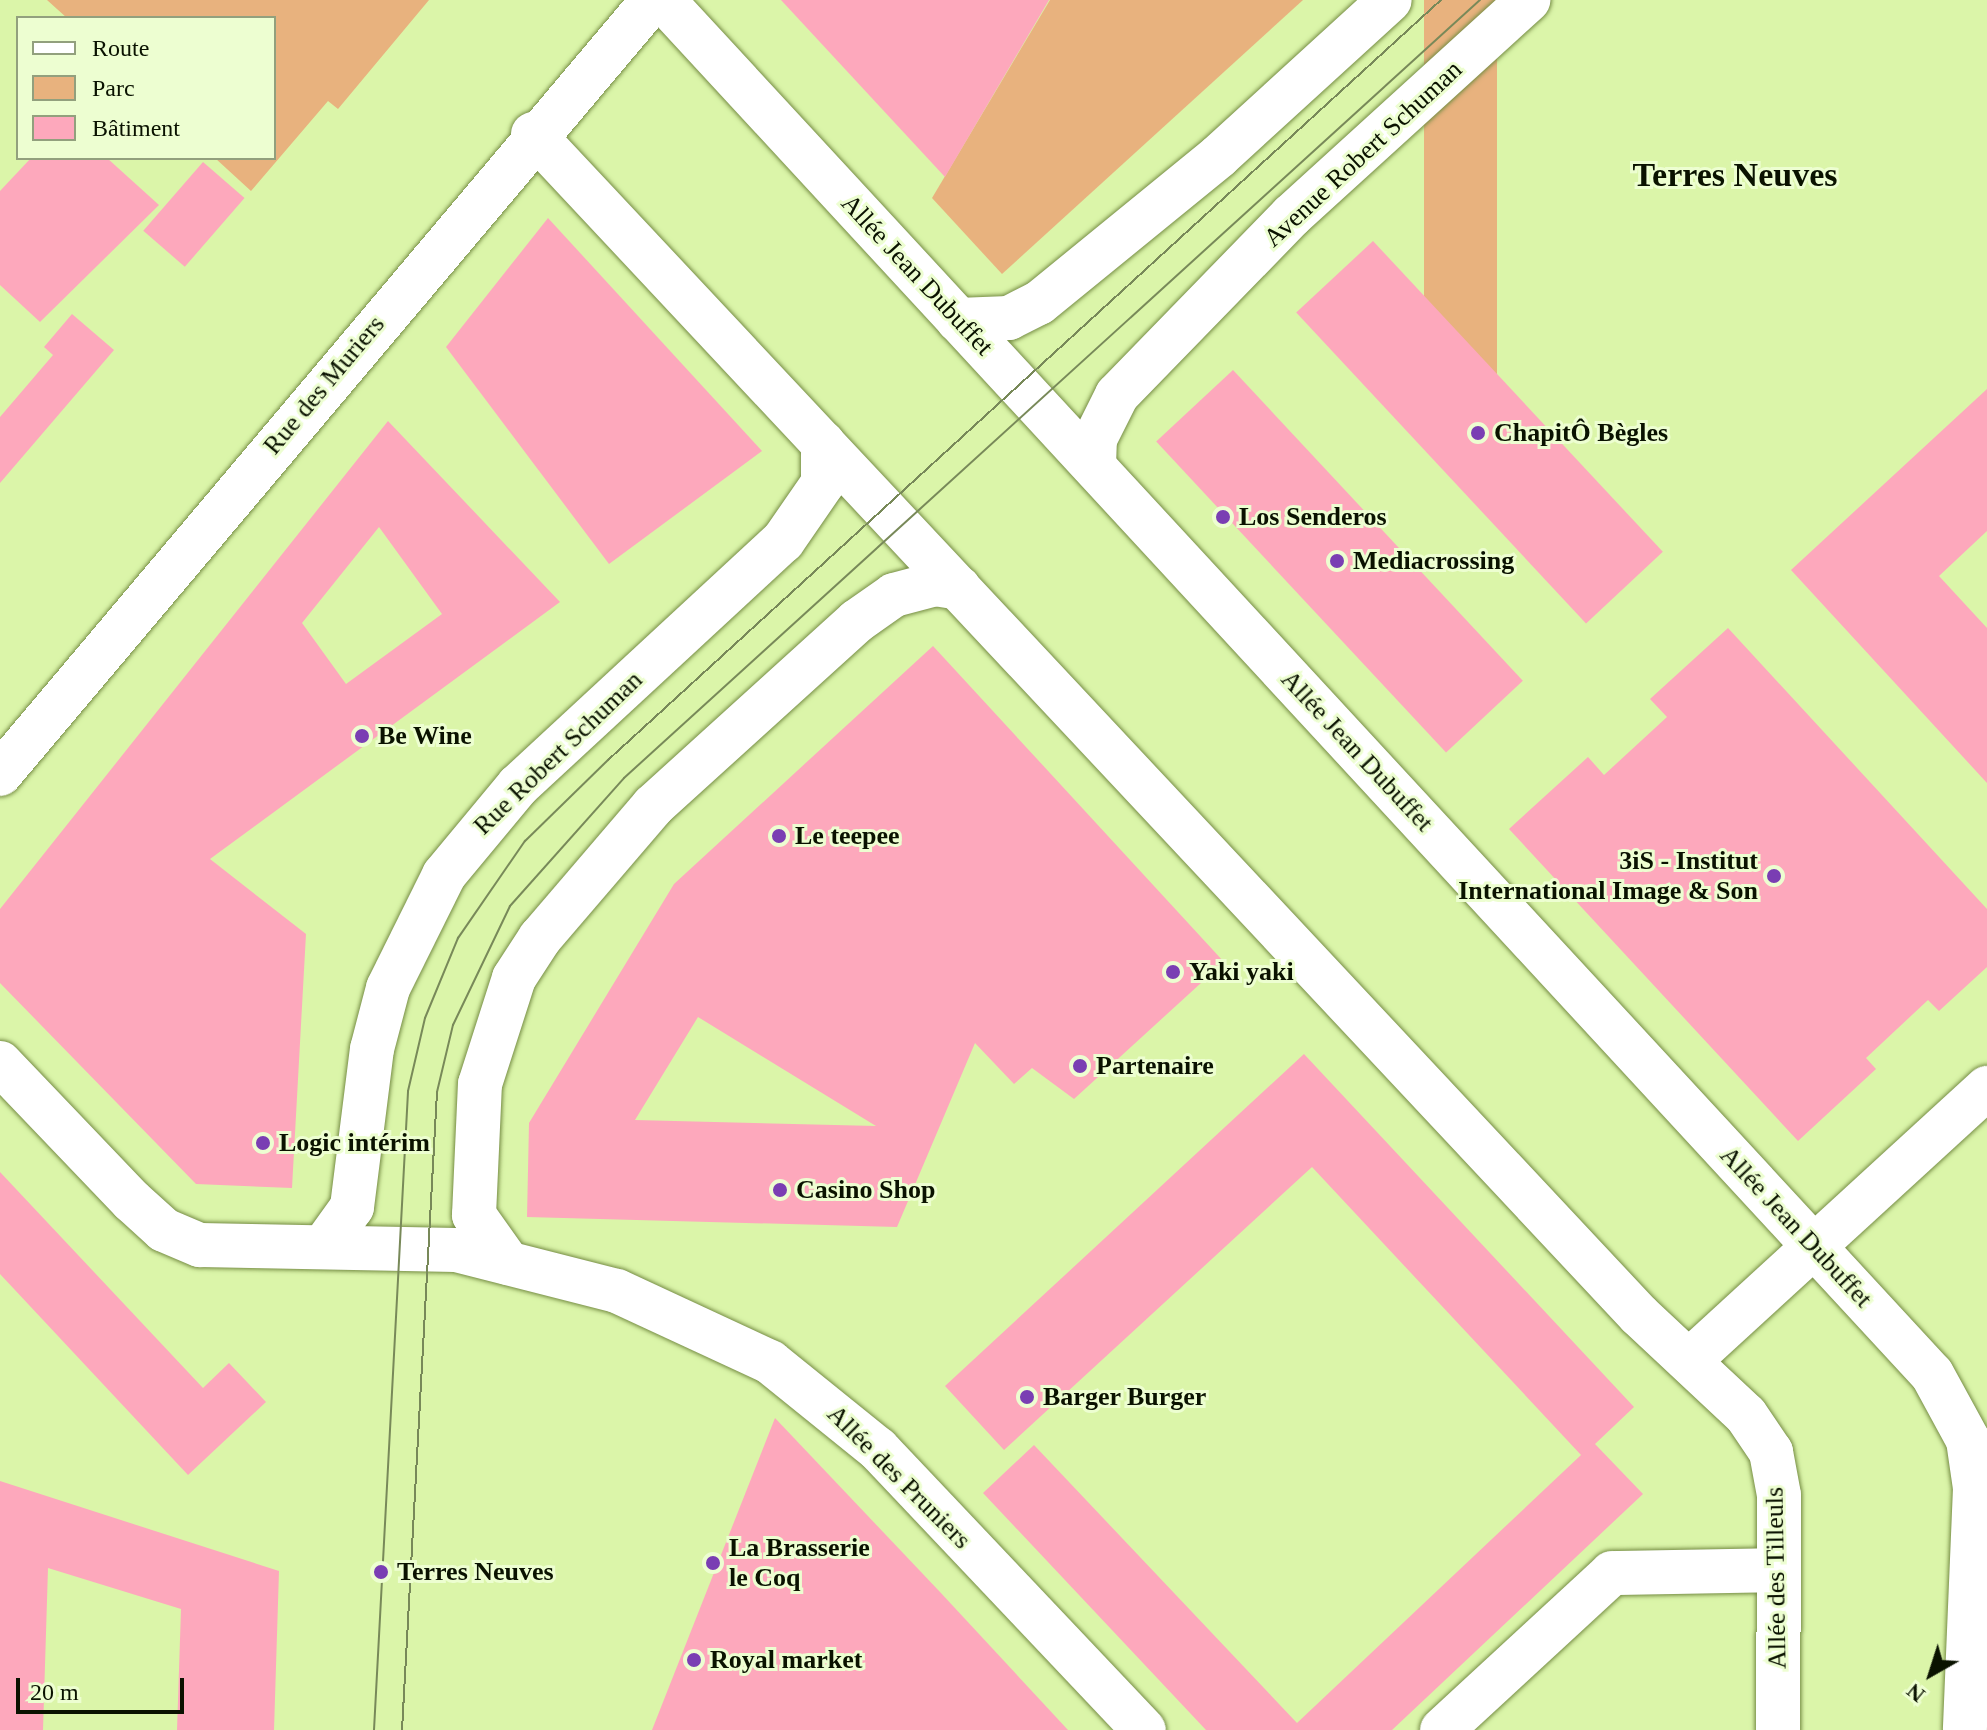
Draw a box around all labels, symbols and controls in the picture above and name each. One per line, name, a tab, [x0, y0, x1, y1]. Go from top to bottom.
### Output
legend	[16, 16, 276, 160]
text: Route	[92, 35, 149, 61]
street label: Avenue Robert Schuman	[1257, 54, 1469, 254]
text: Parc	[92, 75, 135, 101]
text: Bâtiment	[92, 115, 180, 141]
district label: Terres Neuves	[1633, 155, 1837, 195]
street label: Allée Jean Dubuffet	[834, 188, 1000, 362]
street label: Rue des Muriers	[257, 309, 391, 461]
place label: ChapitÔ Bègles	[1494, 417, 1668, 449]
marker: ChapitÔ Bègles	[1469, 424, 1487, 442]
place label: Los Senderos	[1239, 501, 1387, 533]
marker: Los Senderos	[1214, 508, 1232, 526]
place label: Mediacrossing	[1353, 545, 1514, 577]
marker: Mediacrossing	[1328, 552, 1346, 570]
street label: Allée Jean Dubuffet	[1274, 664, 1440, 838]
street label: Rue Robert Schuman	[467, 665, 649, 841]
place label: Be Wine	[378, 720, 472, 752]
marker: Be Wine	[353, 727, 371, 745]
place label: Le teepee	[795, 820, 900, 852]
marker: Le teepee	[770, 827, 788, 845]
place label: 3iS - Institut International Image & Son	[1458, 845, 1758, 906]
marker: 3iS - Institut International Image & Son	[1765, 867, 1783, 885]
place label: Yaki yaki	[1189, 956, 1294, 988]
marker: Yaki yaki	[1164, 963, 1182, 981]
place label: Partenaire	[1096, 1050, 1214, 1082]
marker: Partenaire	[1071, 1057, 1089, 1075]
place label: Logic intérim	[279, 1127, 430, 1159]
marker: Logic intérim	[254, 1134, 272, 1152]
street label: Allée Jean Dubuffet	[1713, 1140, 1879, 1314]
place label: Casino Shop	[796, 1174, 935, 1206]
marker: Casino Shop	[771, 1181, 789, 1199]
place label: Barger Burger	[1043, 1381, 1207, 1413]
marker: Barger Burger	[1018, 1388, 1036, 1406]
street label: Allée des Pruniers	[821, 1399, 977, 1555]
street label: Allée des Tilleuls	[1759, 1487, 1793, 1669]
place label: La Brasserie le Coq	[729, 1532, 870, 1594]
marker: La Brasserie le Coq	[704, 1554, 722, 1572]
place label: Terres Neuves	[397, 1556, 554, 1588]
marker: Terres Neuves	[372, 1563, 390, 1581]
north arrow	[1891, 1634, 1971, 1714]
place label: Royal market	[710, 1644, 862, 1676]
marker: Royal market	[685, 1651, 703, 1669]
scale bar	[20, 1662, 188, 1712]
text: N	[1902, 1678, 1930, 1708]
text: 20 m	[30, 1679, 79, 1705]

